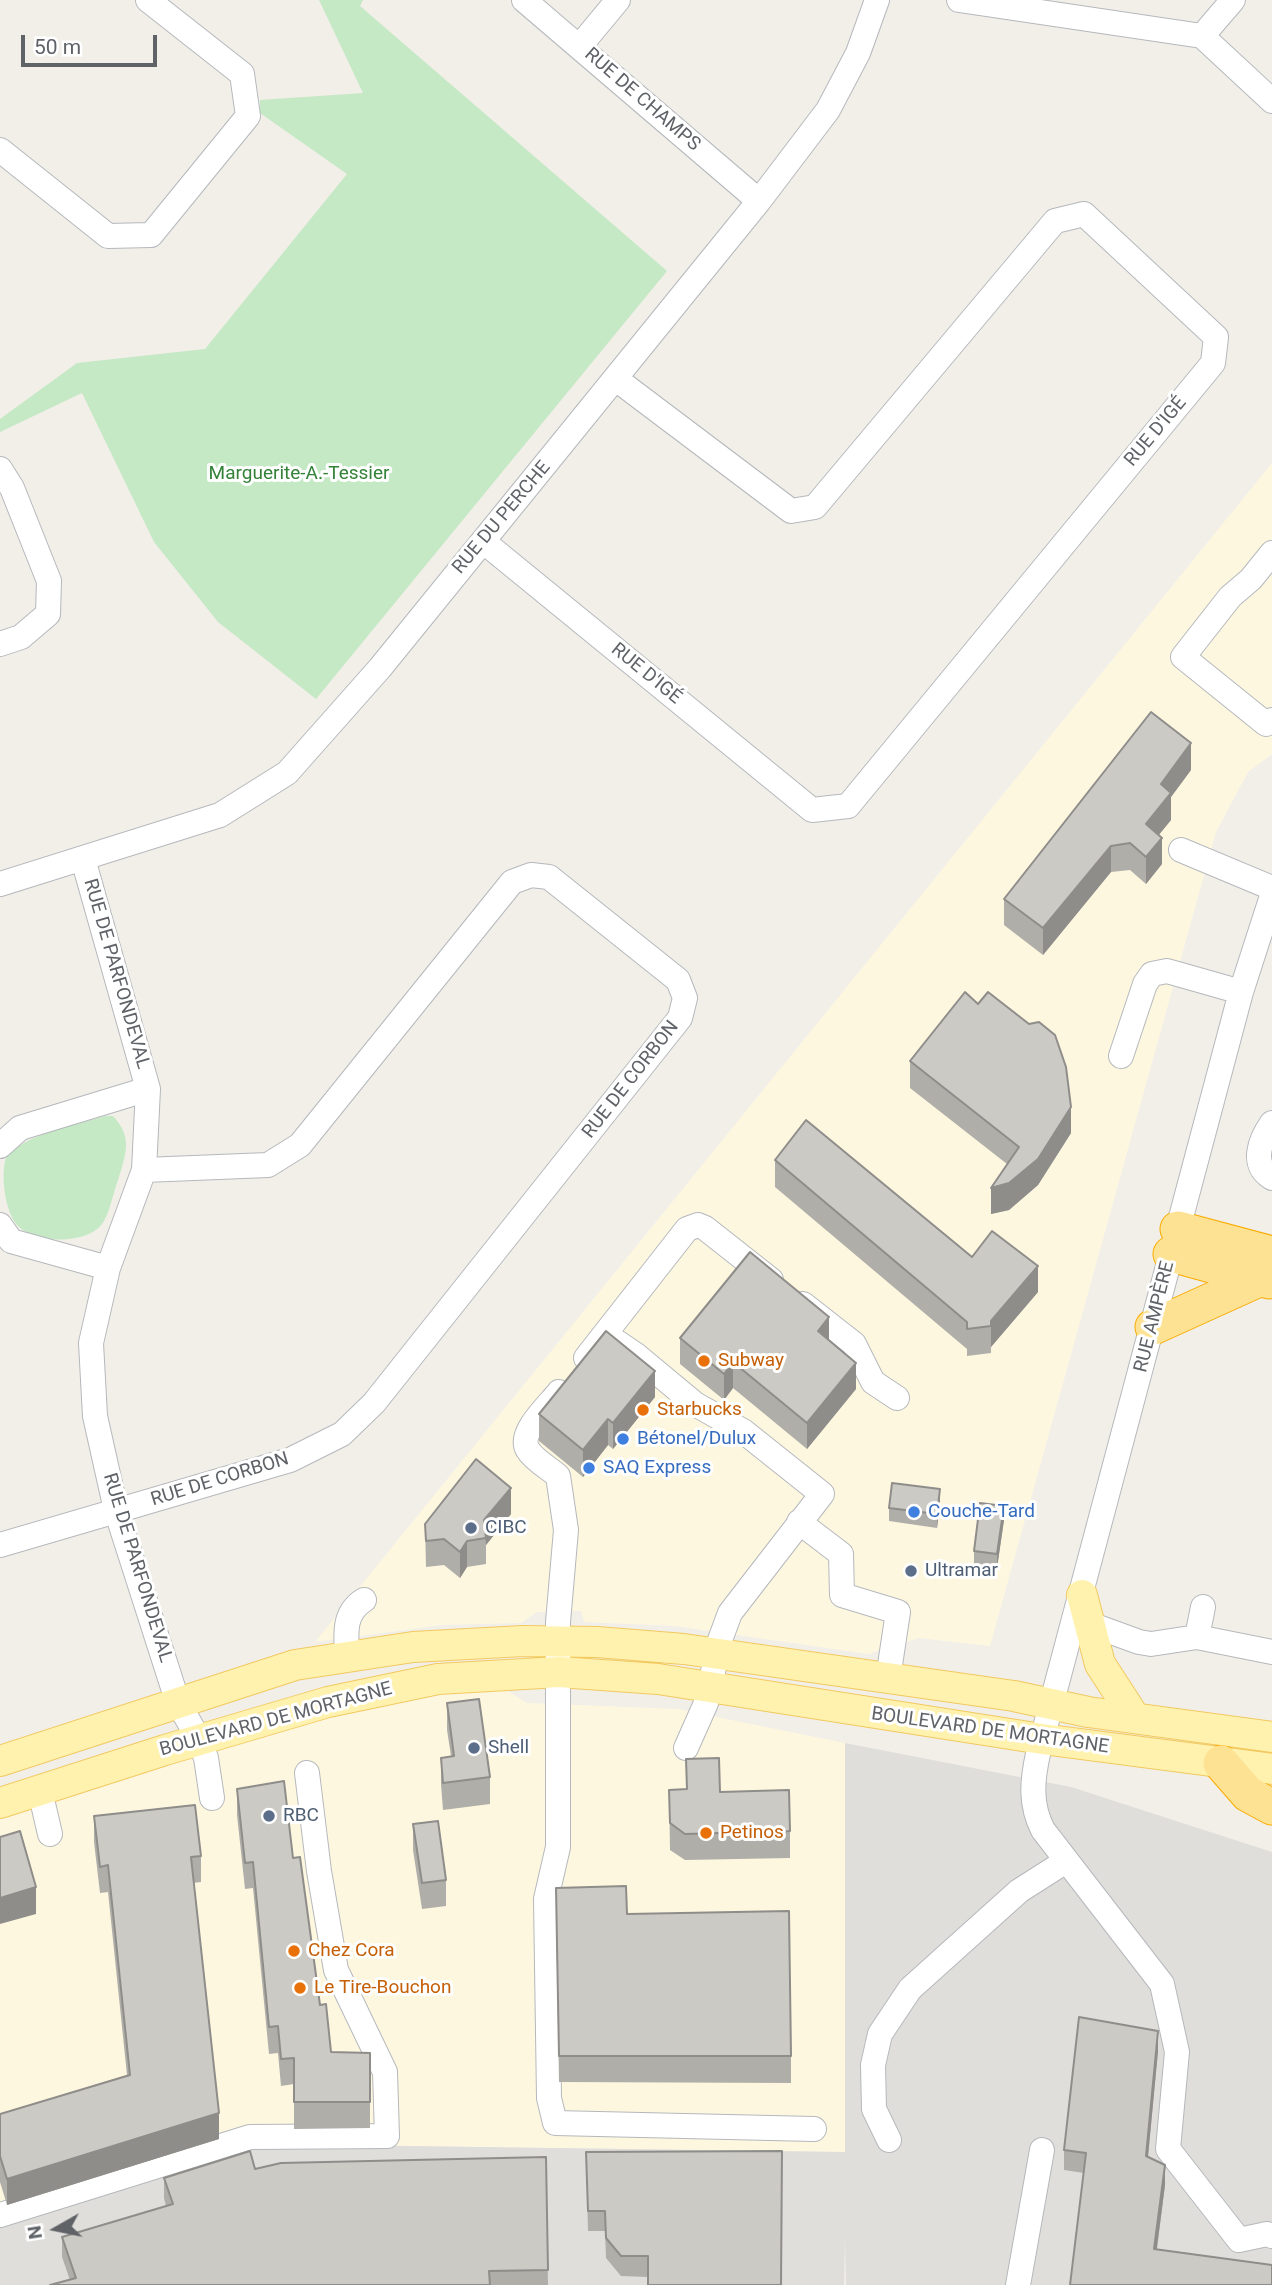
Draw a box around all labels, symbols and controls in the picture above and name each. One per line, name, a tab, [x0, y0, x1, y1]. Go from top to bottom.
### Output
scale bar	[24, 21, 161, 65]
text: 50 m	[34, 35, 81, 59]
street label: RUE DE CHAMPS	[579, 44, 705, 156]
street label: RUE D'IGÉ	[1120, 392, 1192, 472]
street label: RUE DU PERCHE	[448, 457, 556, 579]
park label: Marguerite-A.-Tessier	[209, 463, 389, 485]
street label: RUE D'IGÉ	[606, 639, 686, 709]
street label: RUE DE PARFONDEVAL	[78, 876, 154, 1072]
street label: RUE DE CORBON	[578, 1017, 684, 1143]
street label: RUE AMPÈRE	[1130, 1259, 1180, 1375]
place label: Subway	[718, 1350, 784, 1372]
marker: Subway	[696, 1353, 712, 1369]
place label: Starbucks	[657, 1399, 742, 1421]
marker: Starbucks	[635, 1402, 651, 1418]
place label: Bétonel/Dulux	[637, 1428, 756, 1450]
marker: Bétonel/Dulux	[615, 1431, 631, 1447]
street label: RUE DE CORBON	[148, 1448, 292, 1512]
place label: SAQ Express	[603, 1457, 711, 1479]
marker: SAQ Express	[581, 1460, 597, 1476]
street label: RUE DE PARFONDEVAL	[97, 1471, 177, 1665]
place label: Couche-Tard	[928, 1501, 1035, 1523]
marker: Couche-Tard	[906, 1504, 922, 1520]
place label: CIBC	[485, 1517, 527, 1539]
marker: CIBC	[463, 1520, 479, 1536]
place label: Ultramar	[925, 1560, 998, 1582]
marker: Ultramar	[903, 1563, 919, 1579]
street label: BOULEVARD DE MORTAGNE	[157, 1678, 395, 1762]
street label: BOULEVARD DE MORTAGNE	[870, 1703, 1110, 1759]
place label: Shell	[488, 1737, 529, 1759]
marker: Shell	[466, 1740, 482, 1756]
place label: RBC	[283, 1805, 319, 1827]
marker: RBC	[261, 1808, 277, 1824]
place label: Petinos	[720, 1822, 784, 1844]
marker: Petinos	[698, 1825, 714, 1841]
place label: Chez Cora	[308, 1940, 395, 1962]
marker: Chez Cora	[286, 1943, 302, 1959]
place label: Le Tire-Bouchon	[314, 1977, 451, 1999]
marker: Le Tire-Bouchon	[292, 1980, 308, 1996]
north arrow	[21, 2194, 91, 2264]
text: N	[22, 2224, 47, 2241]

